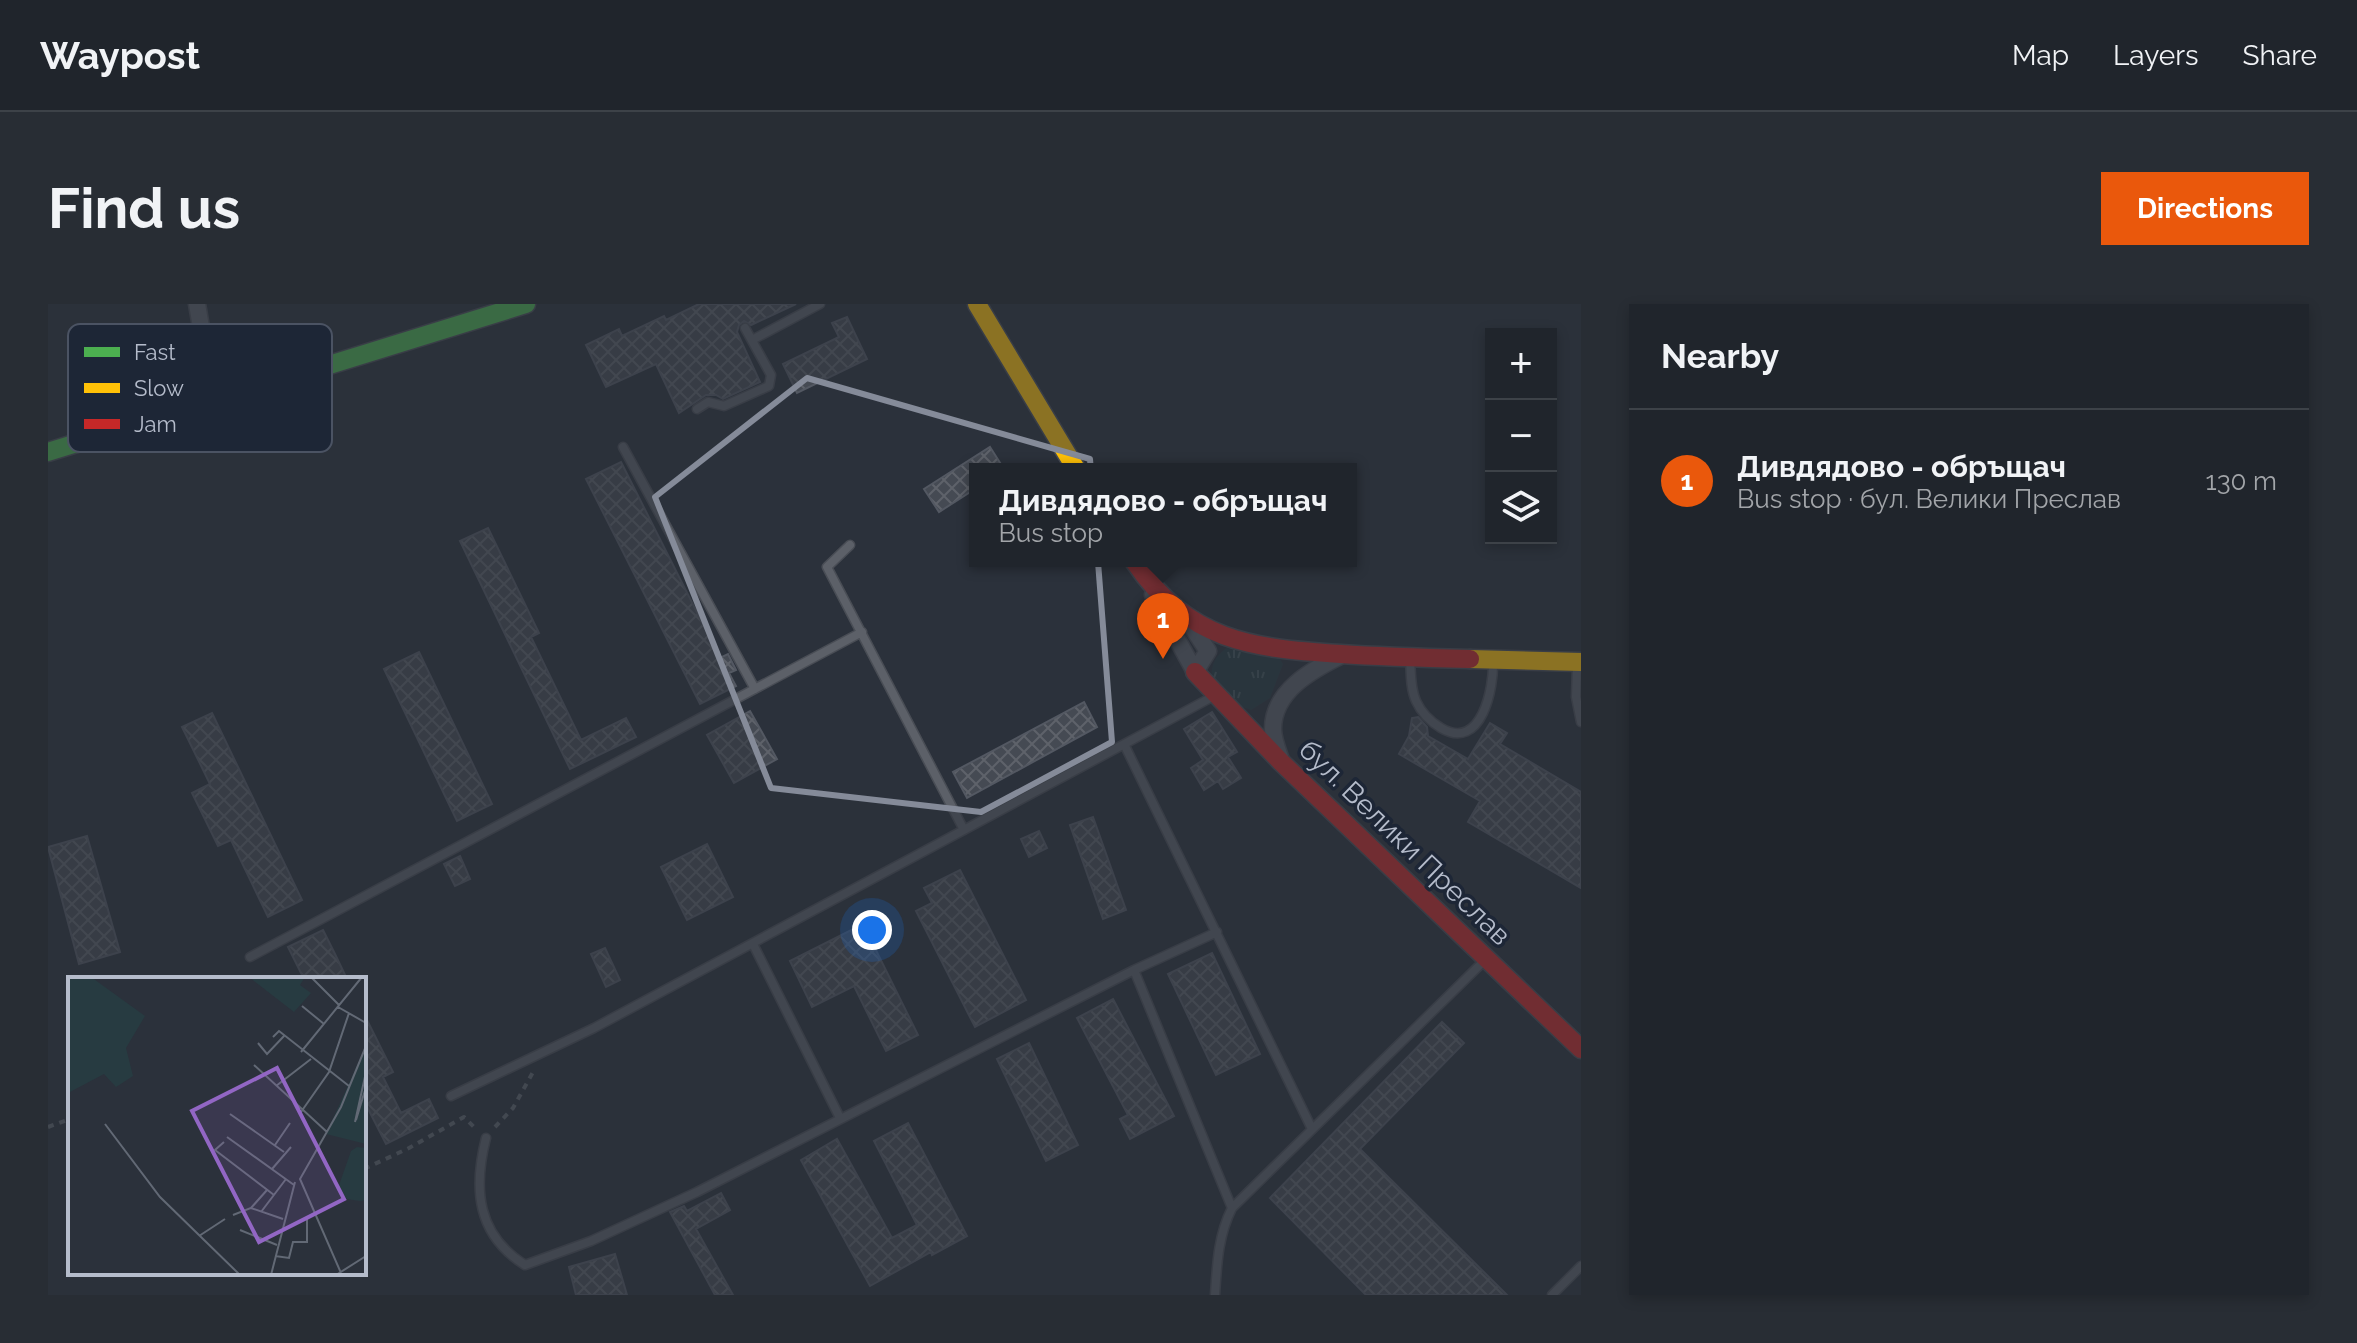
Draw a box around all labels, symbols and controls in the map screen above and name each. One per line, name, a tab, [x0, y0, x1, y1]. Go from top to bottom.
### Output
text: Waypost	[40, 33, 200, 78]
text: Map	[2012, 39, 2069, 72]
text: Layers	[2113, 39, 2199, 72]
text: Share	[2243, 39, 2317, 72]
button: Directions	[2101, 172, 2309, 245]
text: Find us	[48, 175, 240, 241]
legend	[68, 324, 332, 452]
map controls	[1485, 328, 1557, 544]
button: +	[1485, 328, 1557, 400]
text: Nearby	[1661, 336, 1779, 376]
text: Fast	[134, 339, 176, 365]
text: Slow	[134, 375, 184, 401]
button: −	[1485, 400, 1557, 472]
text: Jam	[134, 411, 177, 437]
text: Дивдядово - обръщач	[1737, 449, 2066, 484]
popup	[969, 463, 1357, 567]
text: 1	[1681, 466, 1693, 496]
text: 130 m	[2206, 466, 2277, 496]
button: layers	[1485, 472, 1557, 544]
text: Дивдядово - обръщач	[998, 483, 1328, 518]
text: Bus stop · бул. Велики Преслав	[1737, 484, 2121, 514]
text: Bus stop	[998, 518, 1103, 548]
pin: 1	[1137, 593, 1189, 659]
street label: бул. Велики Преслав	[1292, 733, 1517, 952]
your location	[852, 910, 892, 950]
inset map	[68, 977, 366, 1275]

